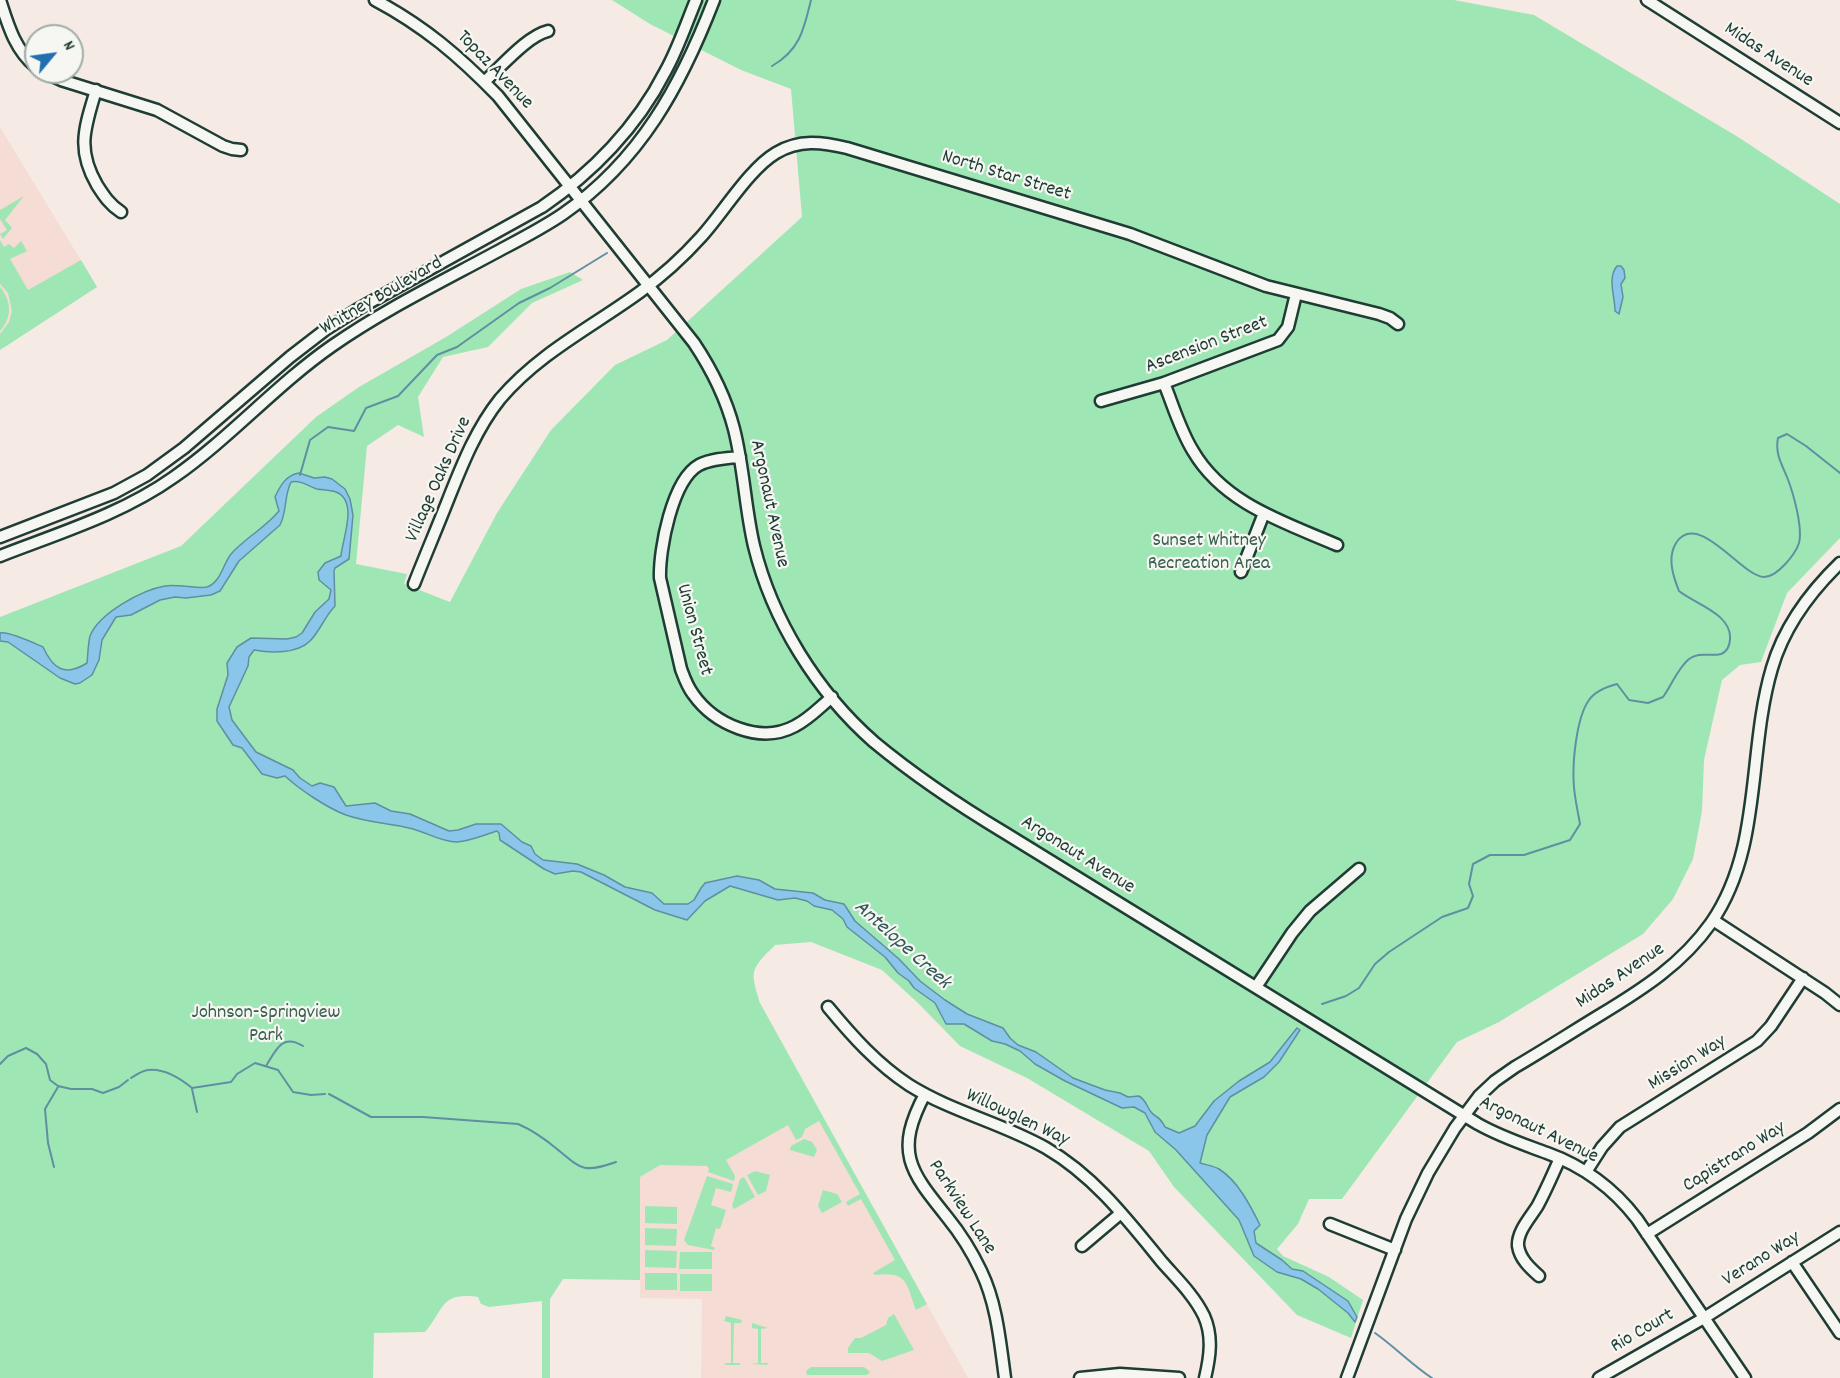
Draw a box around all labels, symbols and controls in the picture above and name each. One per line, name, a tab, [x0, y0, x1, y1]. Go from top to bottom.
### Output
street label: Midas Avenue	[1719, 18, 1817, 94]
north arrow	[24, 24, 84, 84]
street label: Topaz Avenue	[450, 26, 538, 116]
text: N	[56, 37, 80, 55]
street label: North Star Street	[939, 146, 1073, 208]
street label: Whitney Boulevard	[316, 252, 448, 342]
street label: Ascension Street	[1143, 312, 1271, 380]
street label: Village Oaks Drive	[402, 413, 478, 547]
street label: Argonaut Avenue	[743, 438, 793, 570]
park label: Sunset Whitney Recreation Area	[1148, 530, 1270, 577]
street label: Union Street	[669, 582, 717, 678]
street label: Argonaut Avenue	[1016, 811, 1138, 901]
water label: Antelope Creek	[847, 896, 955, 996]
street label: Midas Avenue	[1572, 939, 1670, 1015]
park label: Johnson-Springview Park	[192, 1002, 340, 1049]
street label: Mission Way	[1645, 1031, 1731, 1097]
street label: Willowglen Way	[961, 1085, 1073, 1153]
street label: Argonaut Avenue	[1474, 1092, 1602, 1170]
street label: Capistrano Way	[1679, 1117, 1791, 1199]
street label: Parkview Lane	[922, 1156, 1000, 1260]
street label: Verano Way	[1719, 1227, 1805, 1293]
street label: Rio Court	[1607, 1304, 1679, 1360]

